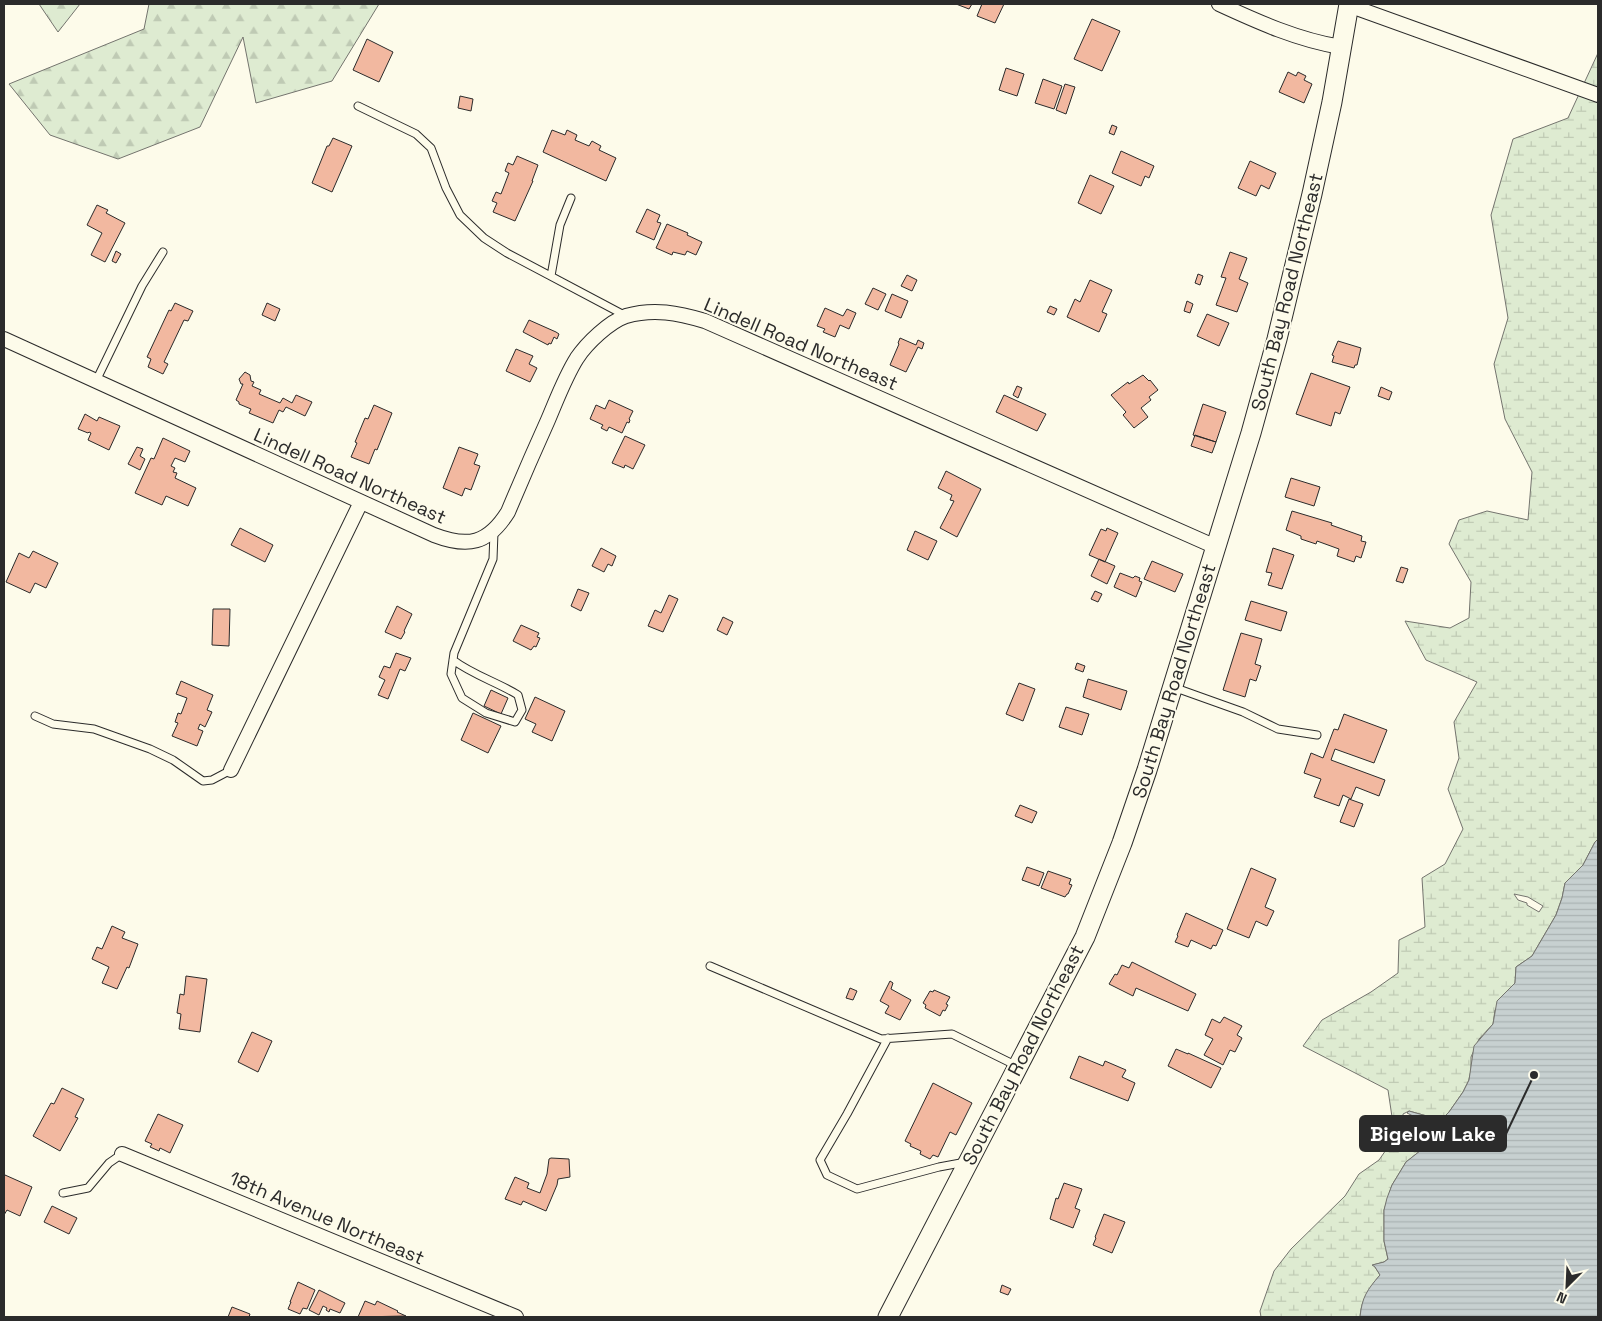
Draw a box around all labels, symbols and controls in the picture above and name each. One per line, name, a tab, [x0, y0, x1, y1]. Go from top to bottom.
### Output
street label: South Bay Road Northeast	[1245, 171, 1329, 413]
street label: Lindell Road Northeast	[700, 292, 902, 396]
street label: Lindell Road Northeast	[250, 422, 450, 530]
street label: South Bay Road Northeast	[1126, 561, 1222, 801]
street label: South Bay Road Northeast	[956, 941, 1090, 1169]
callout: Bigelow Lake	[1360, 1116, 1506, 1151]
text: Bigelow Lake	[1370, 1121, 1496, 1147]
street label: 18th Avenue Northeast	[226, 1166, 428, 1270]
north arrow	[1542, 1261, 1592, 1311]
text: N	[1554, 1288, 1570, 1308]

